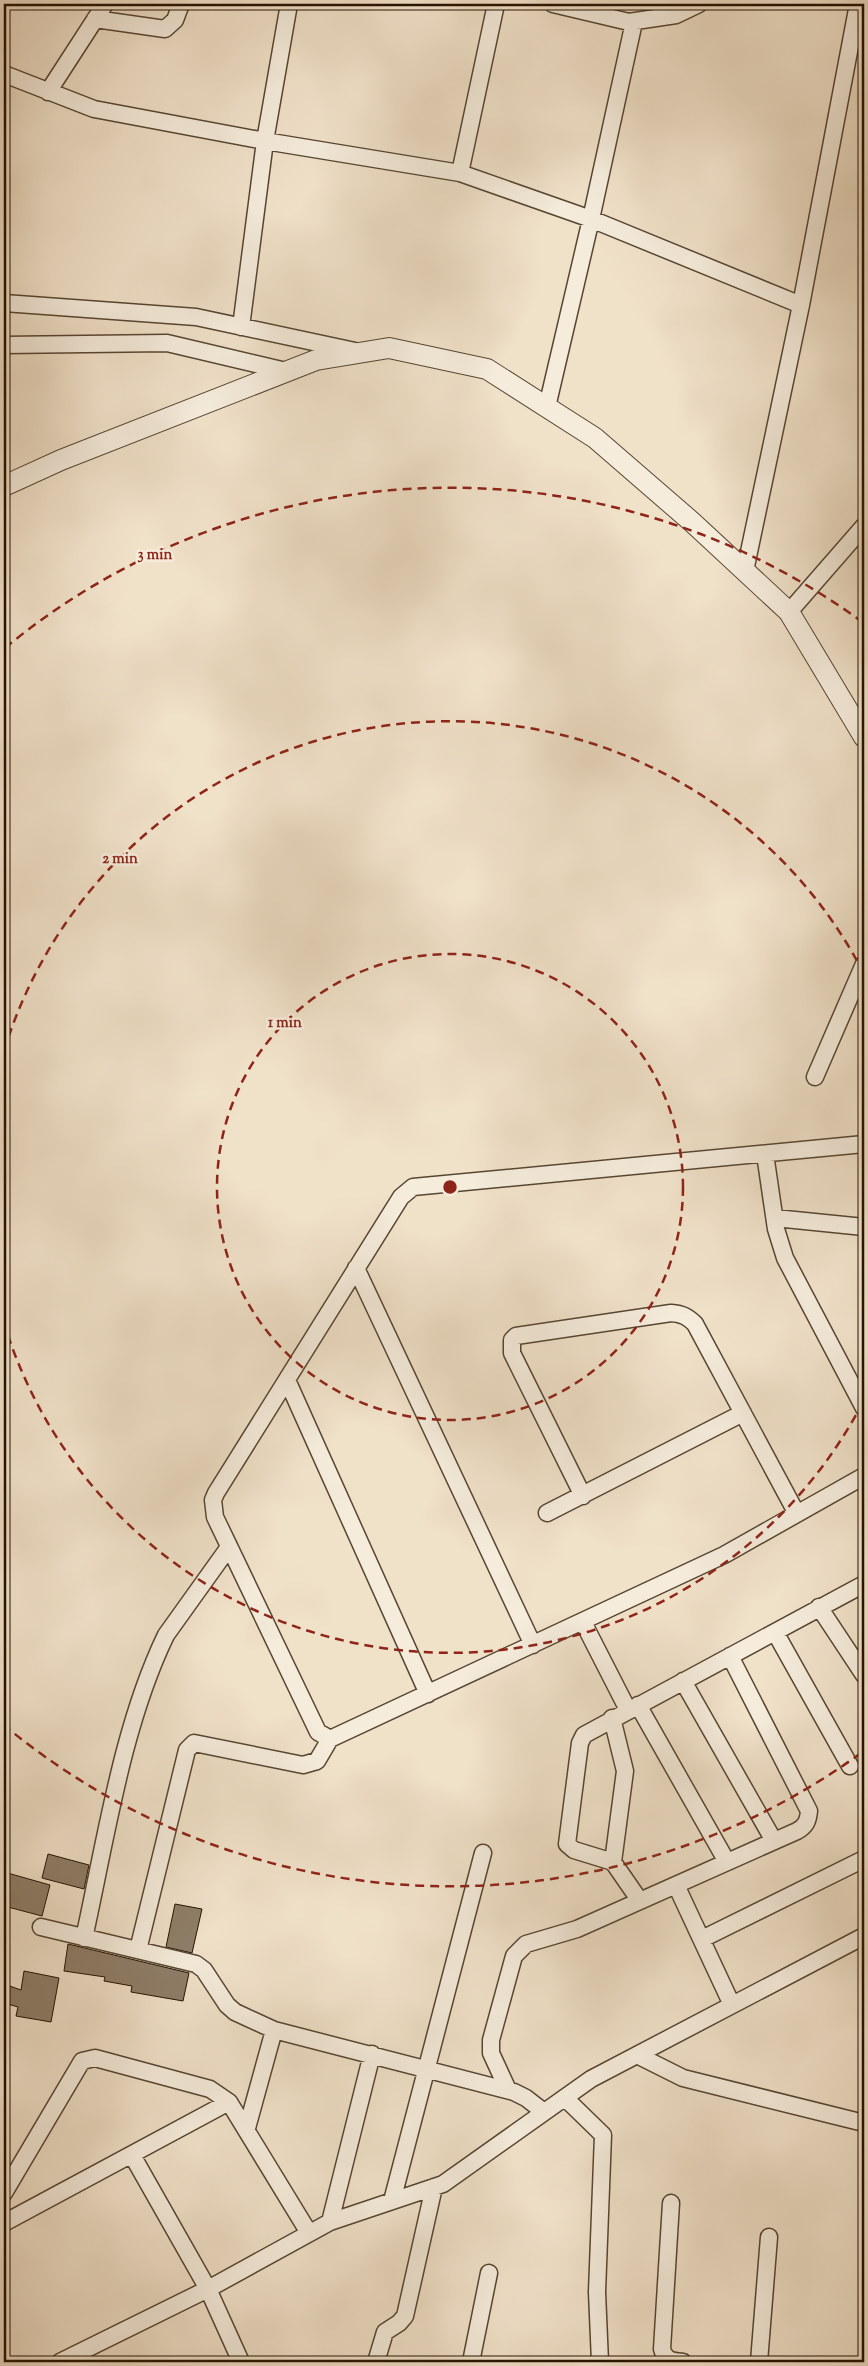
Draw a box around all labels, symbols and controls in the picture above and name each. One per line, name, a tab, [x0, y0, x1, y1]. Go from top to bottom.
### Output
text: 3 min	[138, 545, 173, 566]
text: 2 min	[102, 849, 138, 870]
text: 1 min	[268, 1013, 302, 1034]
centre of rings	[441, 1178, 459, 1196]

